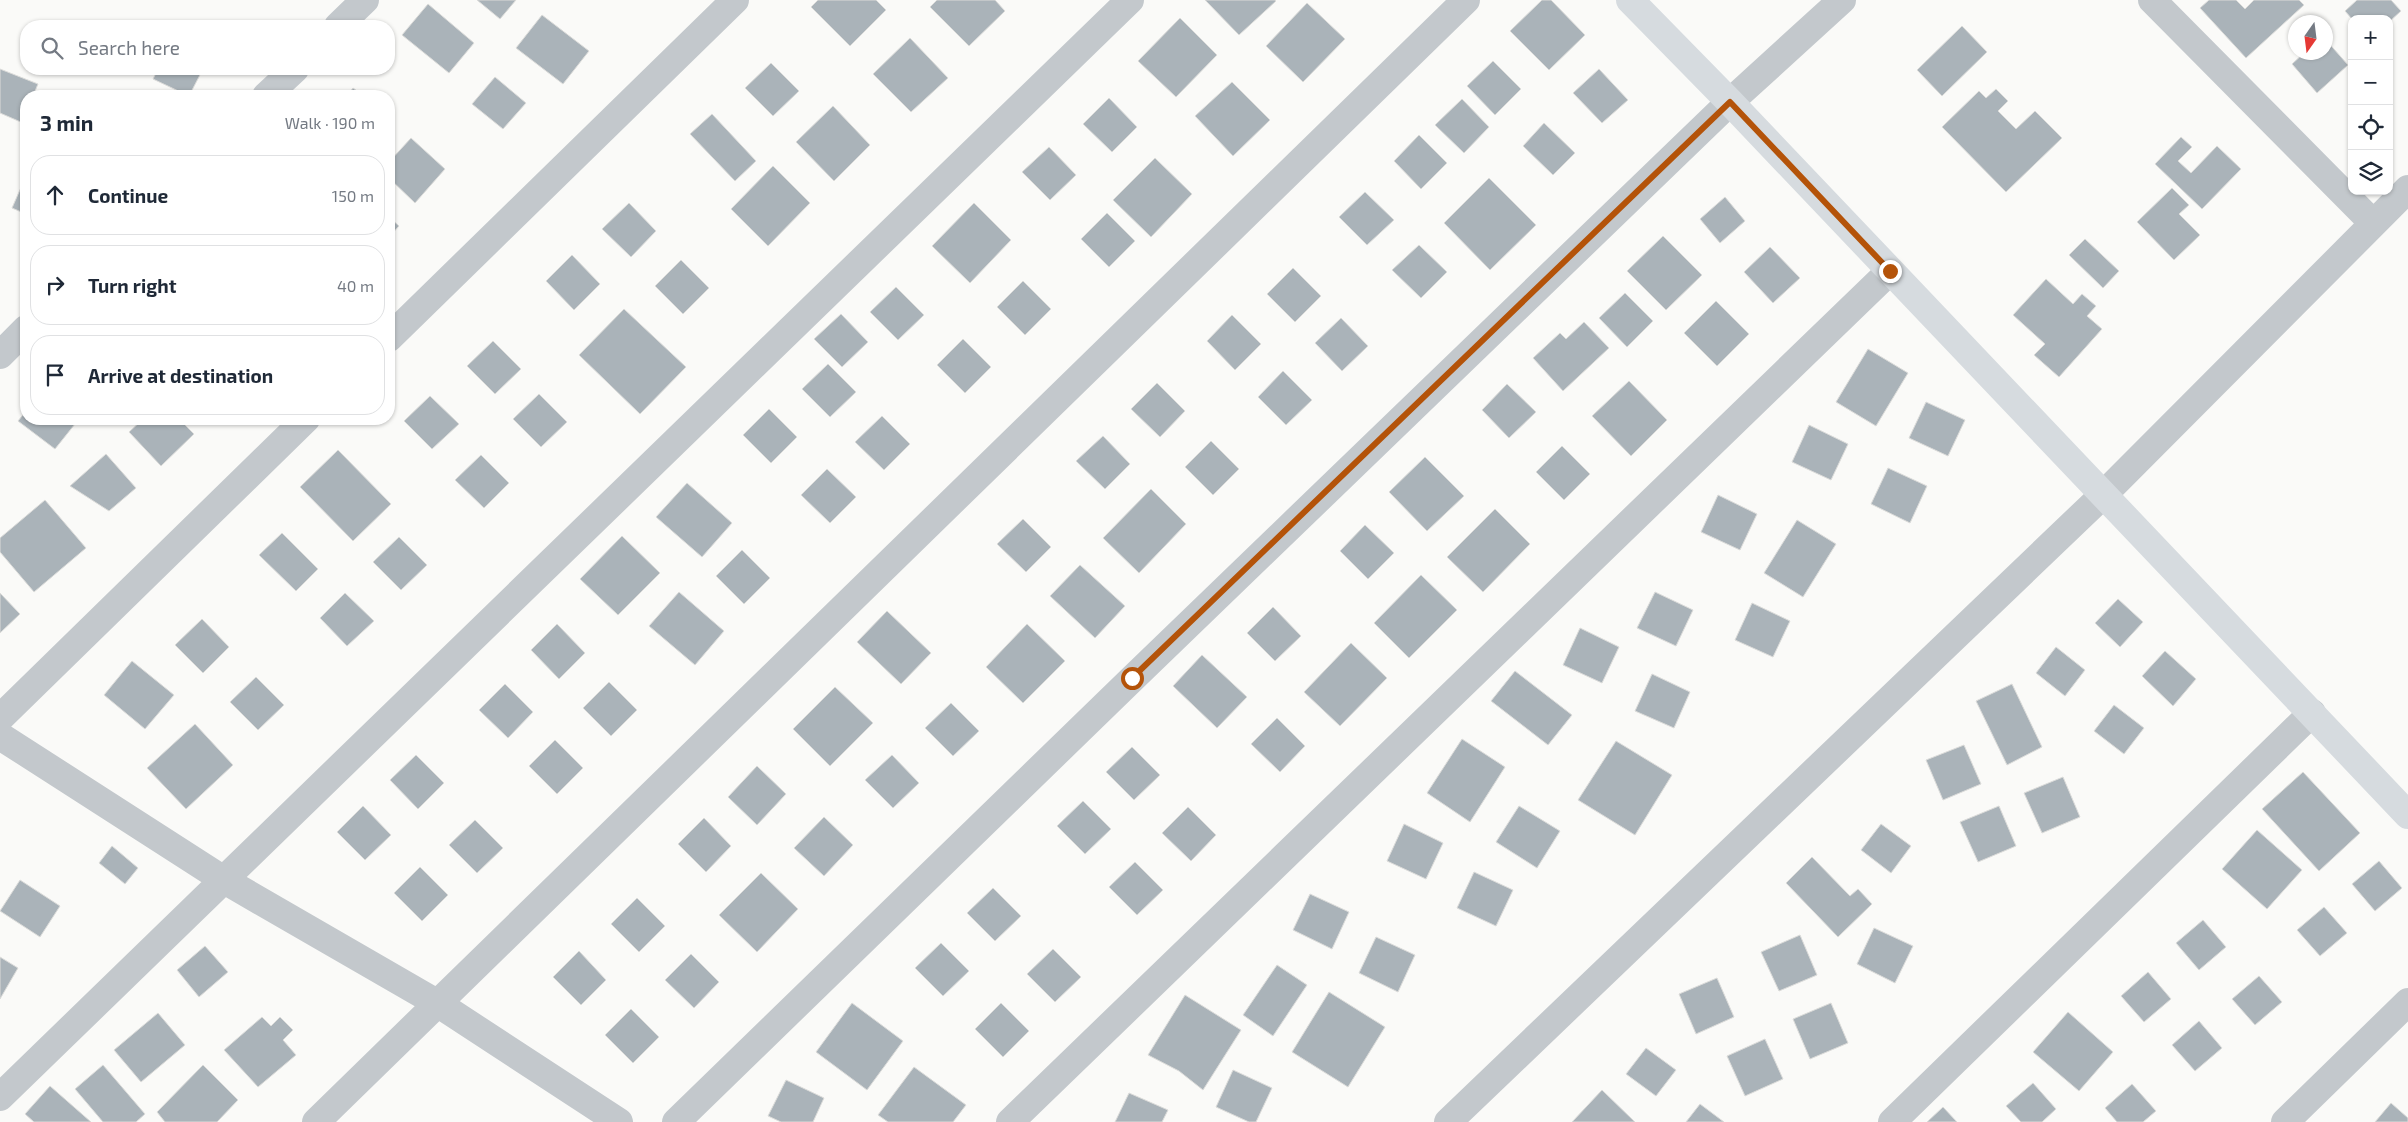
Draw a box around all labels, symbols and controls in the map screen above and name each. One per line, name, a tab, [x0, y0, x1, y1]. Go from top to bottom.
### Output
north arrow	[2288, 15, 2333, 60]
map controls	[2348, 15, 2393, 195]
button: +	[2348, 15, 2393, 60]
search box	[20, 20, 395, 75]
icon: search	[38, 34, 66, 62]
text: Search here	[78, 36, 180, 59]
button: −	[2348, 60, 2393, 105]
button: locate	[2348, 105, 2393, 150]
text: 3 min	[40, 110, 93, 135]
text: Walk · 190 m	[285, 113, 375, 132]
button: layers	[2348, 150, 2393, 195]
icon: ahead	[41, 181, 69, 209]
text: Continue	[88, 184, 168, 207]
text: 150 m	[332, 186, 374, 205]
route end	[1879, 260, 1902, 283]
icon: right	[41, 271, 69, 299]
text: Turn right	[88, 274, 176, 297]
text: 40 m	[337, 276, 374, 295]
icon: arrive	[41, 361, 69, 389]
text: Arrive at destination	[88, 364, 273, 387]
route start	[1121, 667, 1144, 690]

